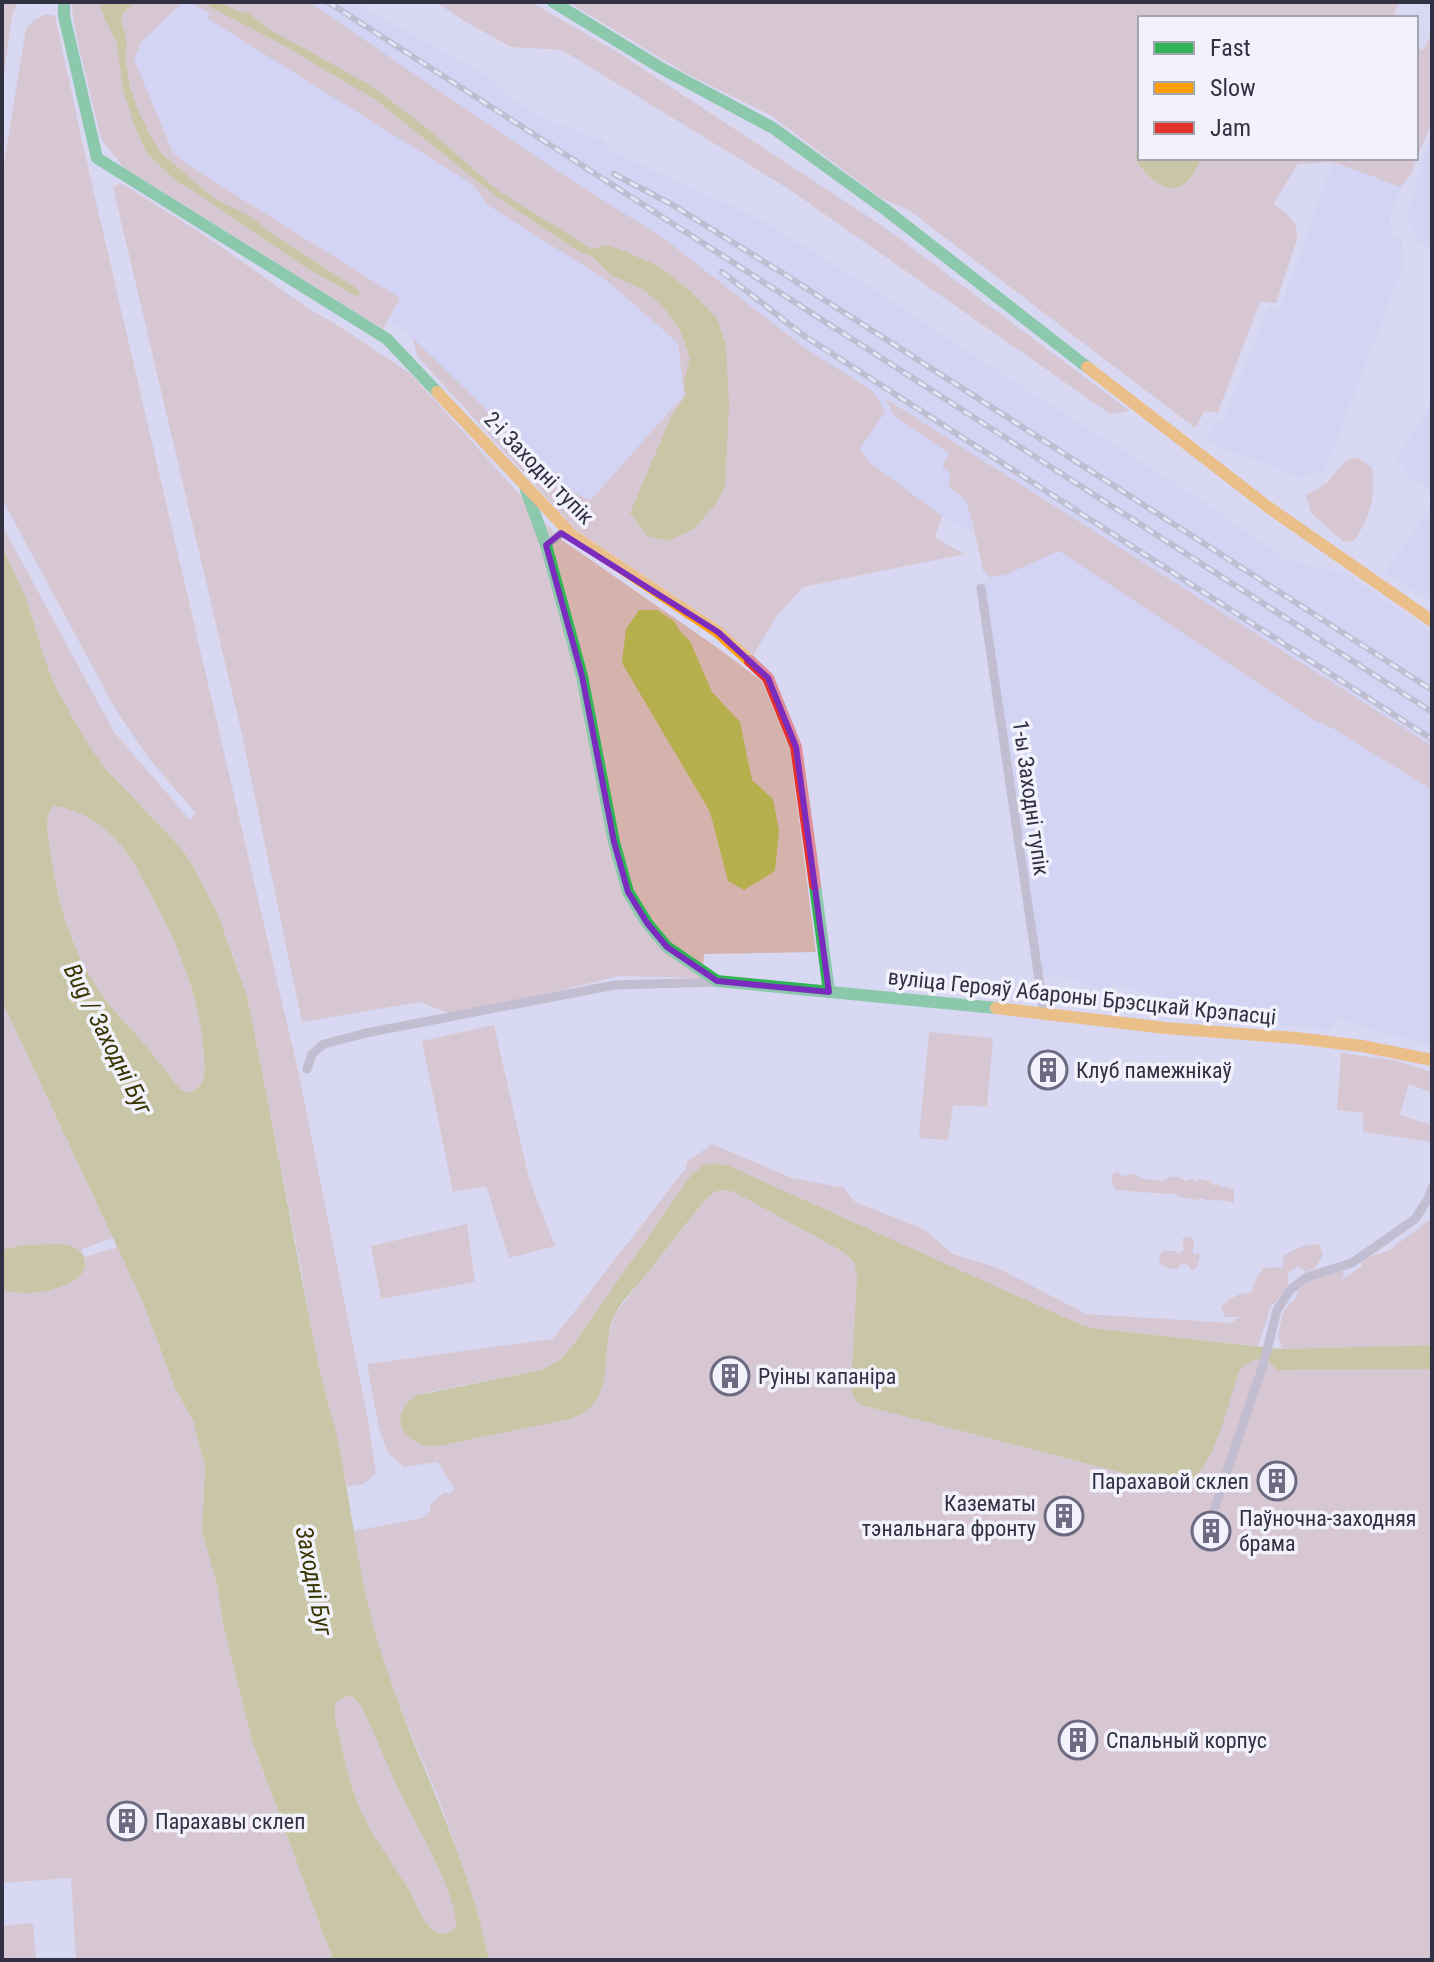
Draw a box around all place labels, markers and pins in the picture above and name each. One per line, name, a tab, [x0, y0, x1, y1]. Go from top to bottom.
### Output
building icon: Клуб памежнікаў	[1027, 1049, 1069, 1091]
place label: Клуб памежнікаў	[1076, 1058, 1232, 1083]
building icon: Руіны капаніра	[709, 1355, 751, 1397]
place label: Руіны капаніра	[758, 1364, 896, 1389]
building icon: Парахавой склеп	[1256, 1460, 1298, 1502]
place label: Парахавой склеп	[1091, 1469, 1249, 1494]
place label: Казематы тэнальнага фронту	[862, 1491, 1036, 1541]
building icon: Казематы тэнальнага фронту	[1043, 1495, 1085, 1537]
place label: Паўночна-заходняя брама	[1239, 1506, 1416, 1556]
building icon: Паўночна-заходняя брама	[1190, 1510, 1232, 1552]
building icon: Спальный корпус	[1057, 1719, 1099, 1761]
place label: Спальный корпус	[1106, 1728, 1267, 1753]
building icon: Парахавы склеп	[106, 1800, 148, 1842]
place label: Парахавы склеп	[155, 1809, 305, 1834]

